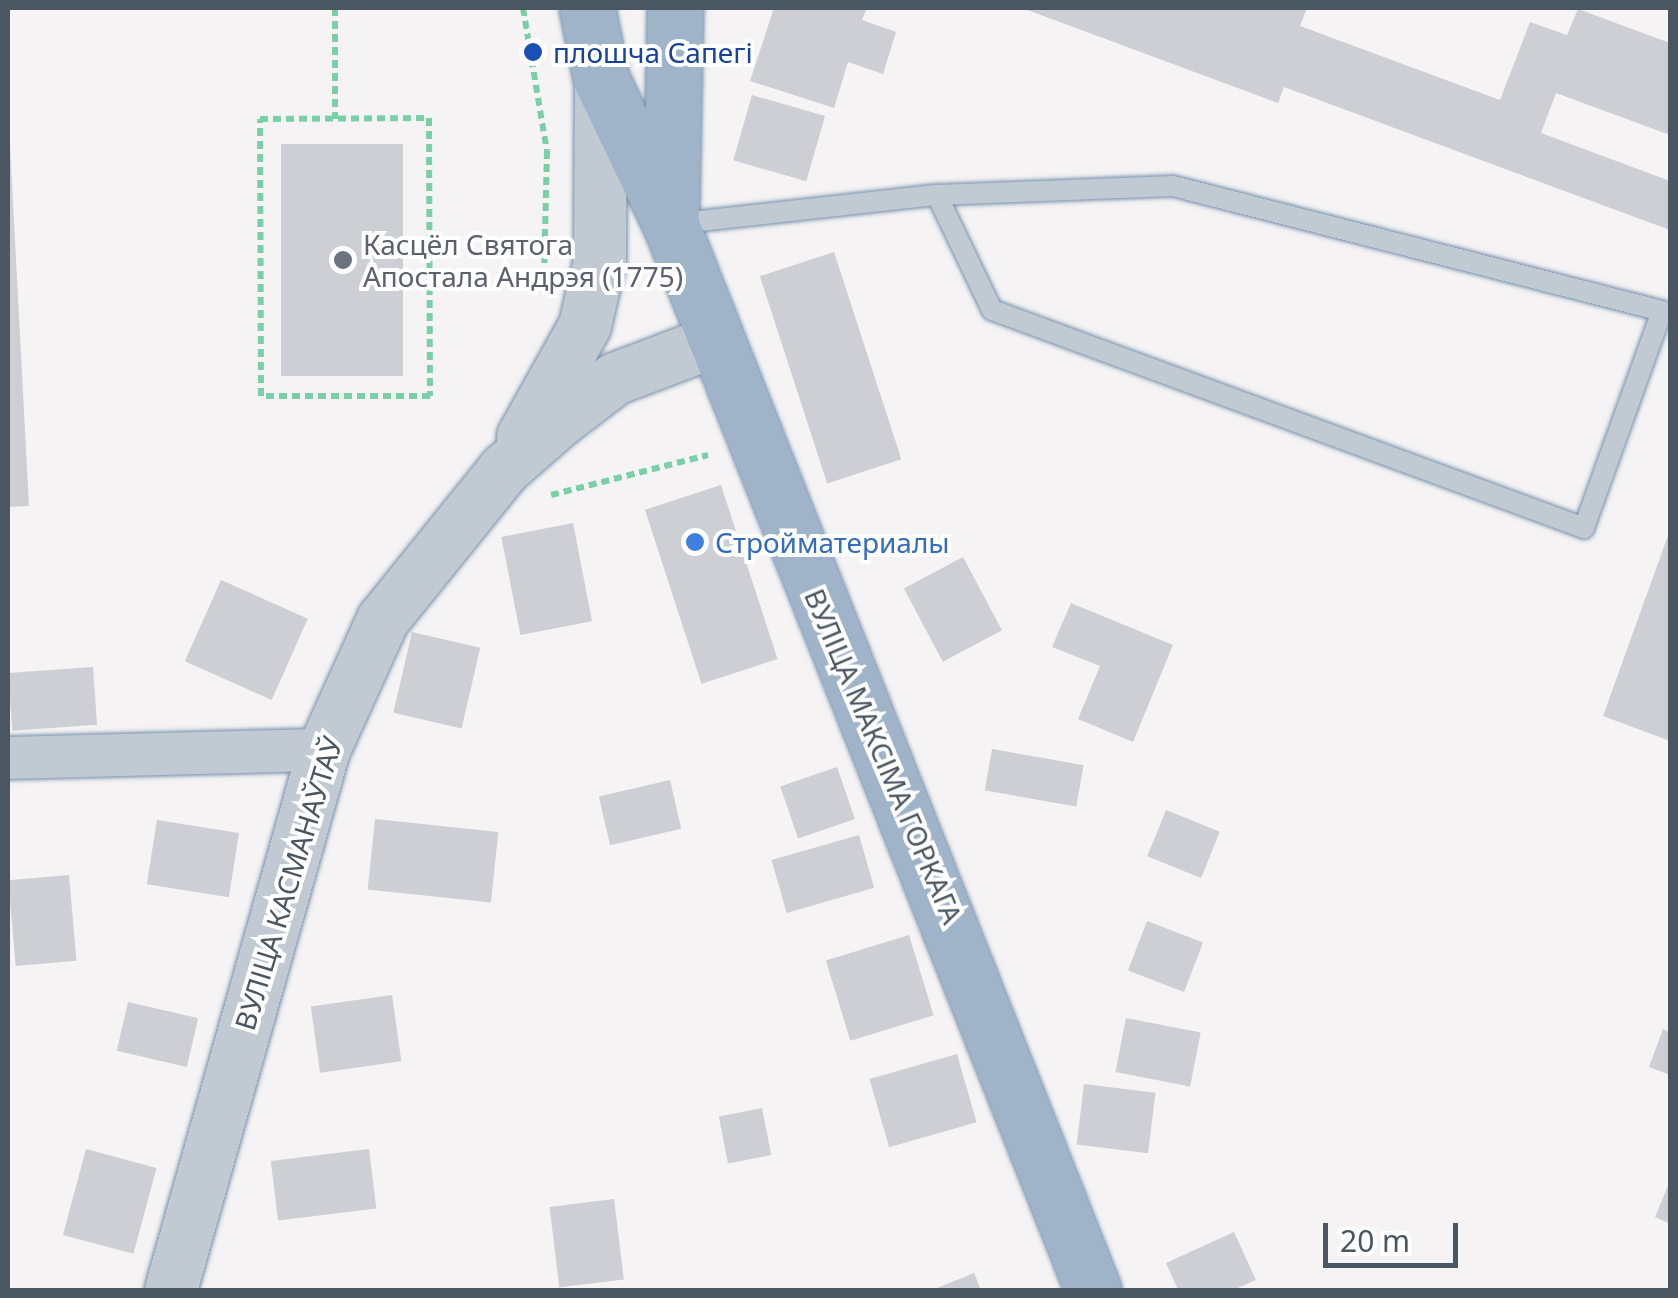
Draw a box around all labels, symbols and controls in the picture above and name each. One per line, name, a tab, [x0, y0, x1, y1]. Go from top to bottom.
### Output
place label: плошча Сапегі	[553, 35, 753, 69]
marker: плошча Сапегі	[522, 41, 544, 63]
place label: Касцёл Святога Апостала Андрэя (1775)	[363, 227, 683, 293]
marker: Касцёл Святога Апостала Андрэя (1775)	[332, 249, 354, 271]
place label: Стройматериалы	[715, 525, 950, 559]
marker: Стройматериалы	[684, 531, 706, 553]
street label: ВУЛІЦА МАКСІМА ГОРКАГА	[798, 584, 970, 928]
street label: ВУЛІЦА КАСМАНАЎТАЎ	[227, 732, 349, 1034]
scale bar	[1328, 1203, 1463, 1265]
text: 20 m	[1340, 1220, 1410, 1261]

